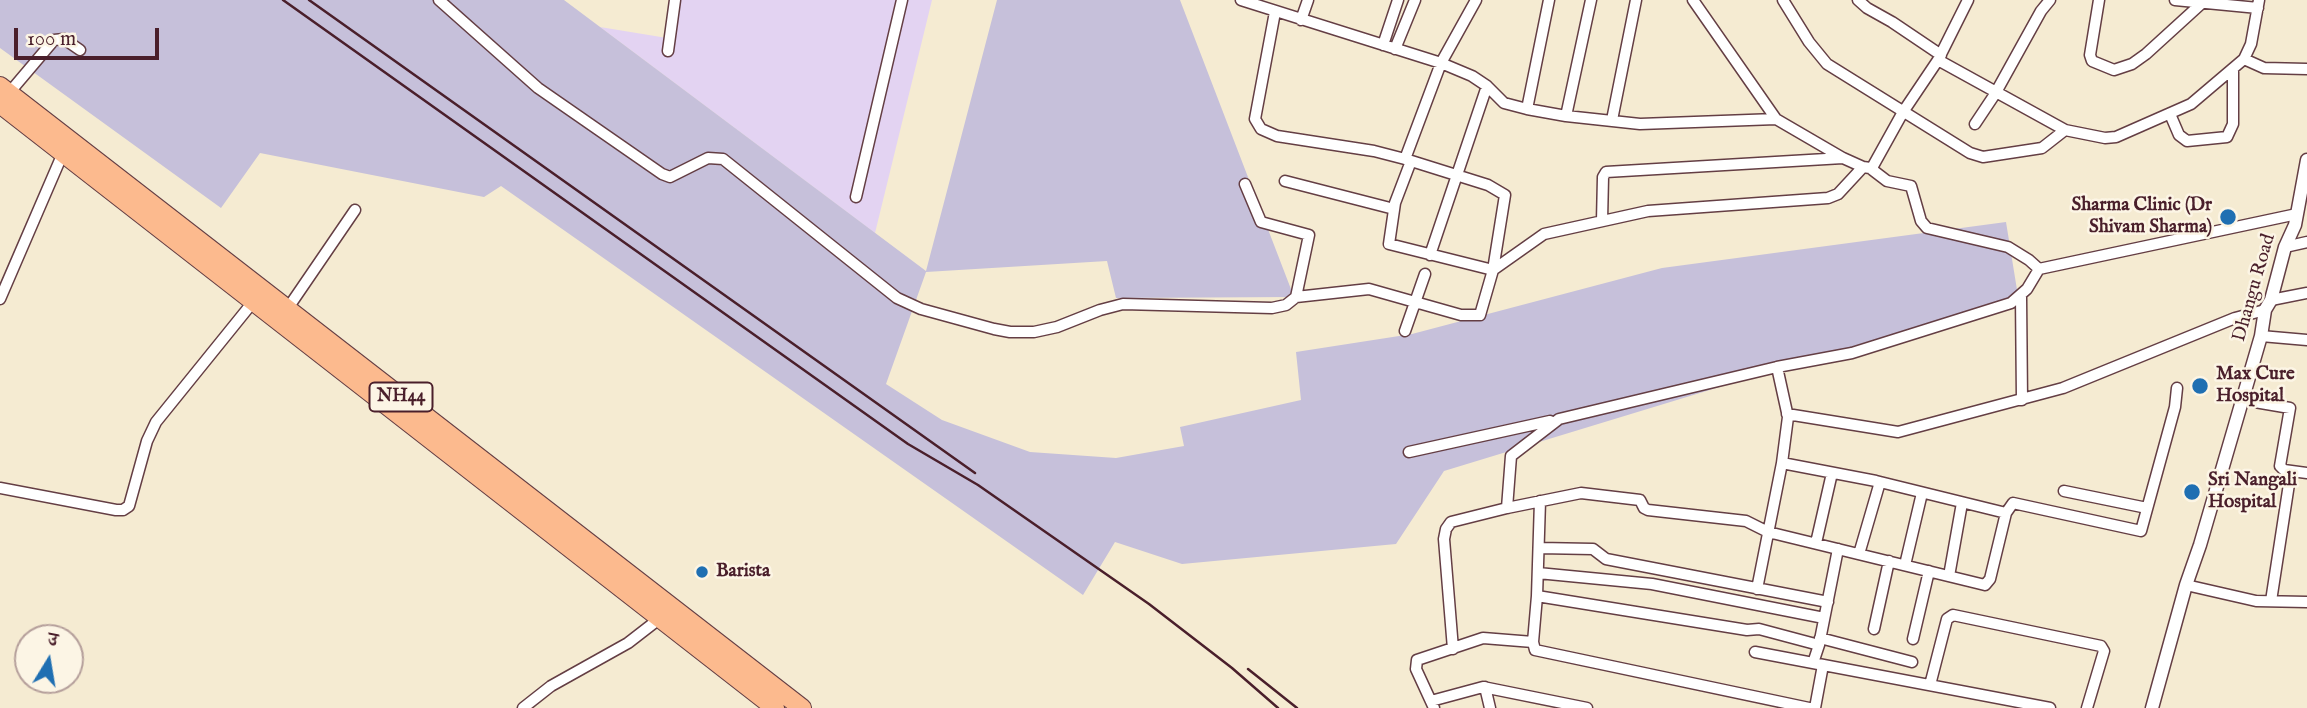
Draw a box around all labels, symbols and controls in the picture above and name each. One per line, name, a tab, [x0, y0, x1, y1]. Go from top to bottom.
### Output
scale bar	[18, 14, 163, 58]
text: 100 m	[27, 26, 76, 53]
place label: Sharma Clinic (Dr Shivam Sharma)	[2072, 195, 2212, 239]
marker: Sharma Clinic (Dr Shivam Sharma)	[2218, 207, 2238, 227]
street label: Dhangu Road	[2229, 232, 2281, 344]
place label: Max Cure Hospital	[2216, 364, 2295, 408]
marker: Max Cure Hospital	[2190, 376, 2210, 396]
road number: NH44	[370, 382, 432, 412]
place label: Sri Nangali Hospital	[2208, 470, 2297, 514]
marker: Sri Nangali Hospital	[2182, 482, 2202, 502]
place label: Barista	[716, 561, 770, 583]
marker: Barista	[694, 564, 710, 580]
north arrow	[14, 624, 84, 694]
text: उ	[46, 628, 60, 653]

